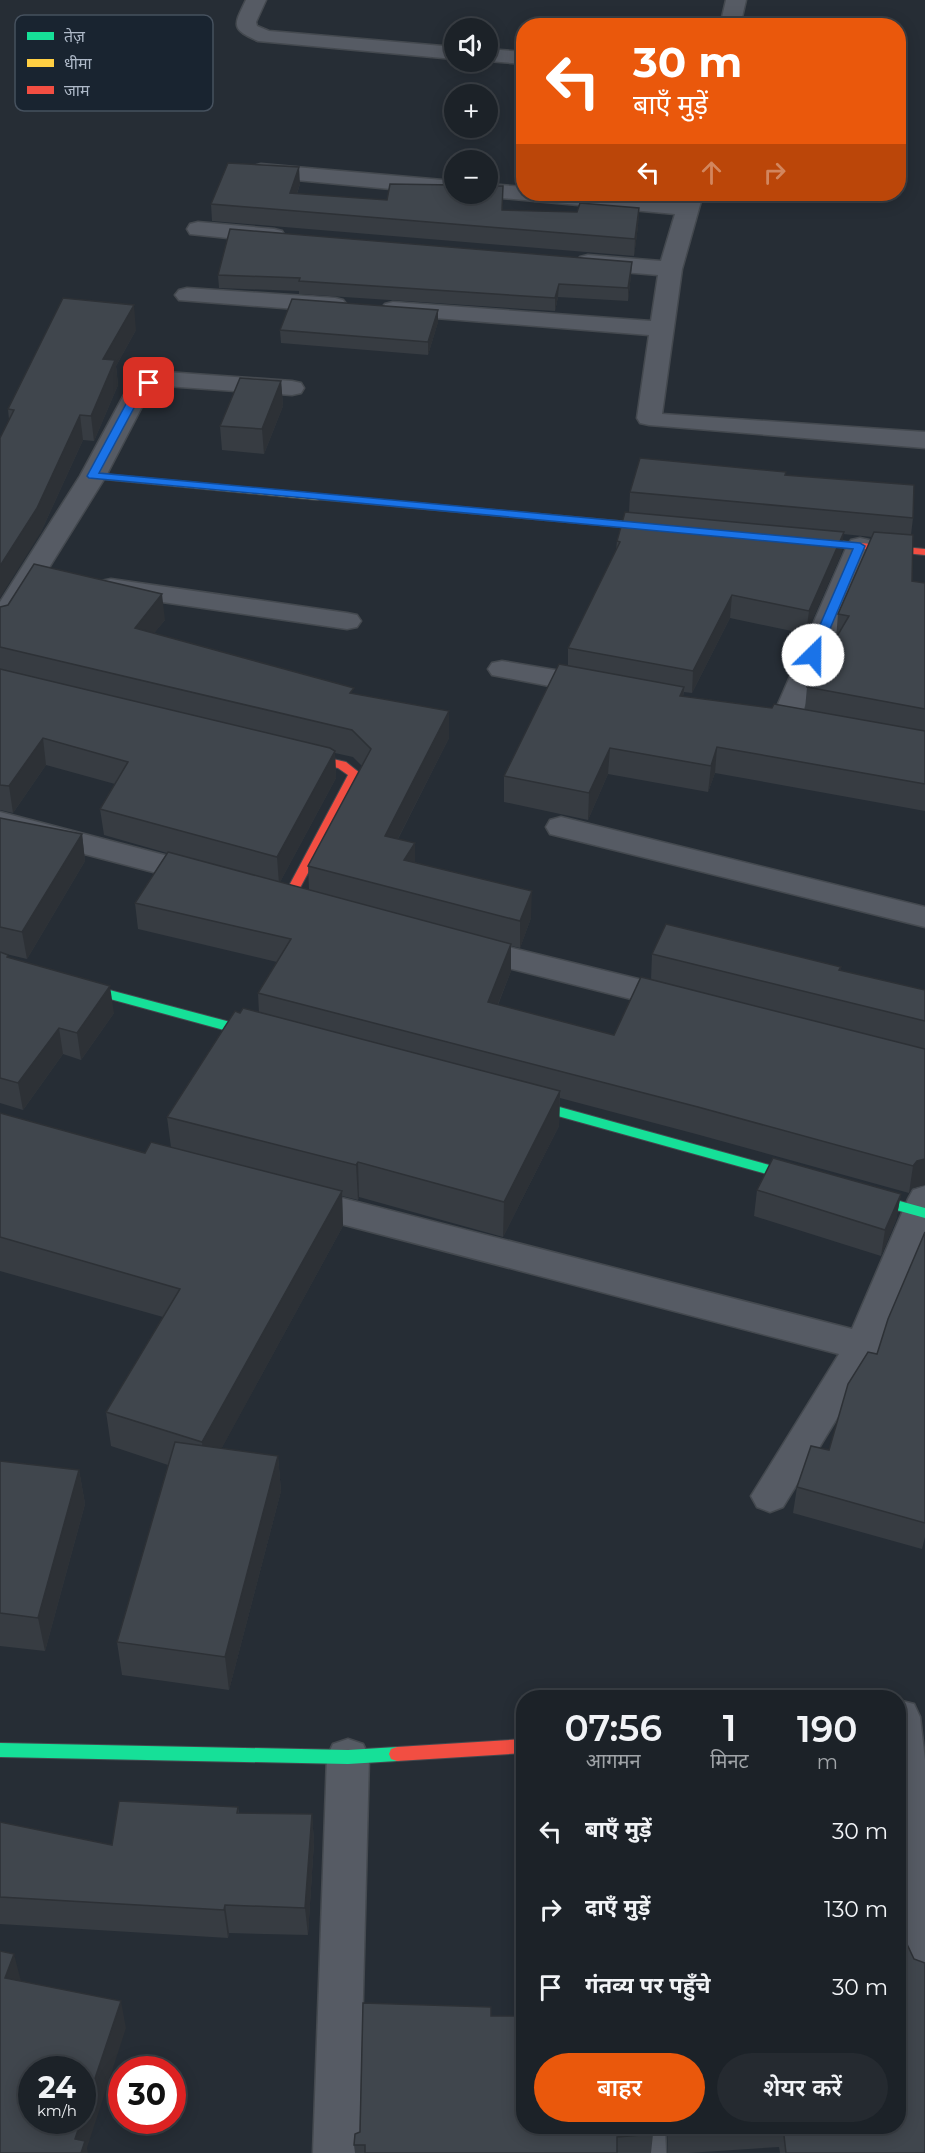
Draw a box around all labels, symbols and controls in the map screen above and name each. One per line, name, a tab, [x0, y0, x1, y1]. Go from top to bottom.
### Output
legend	[15, 15, 213, 111]
map controls	[444, 18, 498, 204]
button: sound	[444, 18, 498, 72]
text: तेज़	[64, 27, 86, 46]
text: 30 m	[633, 36, 742, 88]
icon: left	[534, 42, 612, 120]
text: धीमा	[64, 54, 93, 73]
text: जाम	[64, 81, 90, 100]
button: +	[444, 84, 498, 138]
text: बाएँ मुड़ें	[633, 88, 708, 121]
button: −	[444, 150, 498, 204]
icon: left	[632, 156, 665, 189]
icon: ahead	[695, 156, 728, 189]
icon: right	[758, 156, 791, 189]
pin	[123, 357, 174, 408]
icon: arrive	[132, 366, 165, 399]
position arrow	[781, 623, 845, 687]
text: 07:56	[564, 1706, 662, 1750]
text: 1	[723, 1706, 736, 1750]
text: 190	[797, 1707, 858, 1751]
text: आगमन	[586, 1749, 641, 1773]
text: मिनट	[710, 1749, 749, 1773]
text: m	[817, 1750, 838, 1774]
icon: left	[534, 1815, 567, 1848]
text: बाएँ मुड़ें	[585, 1816, 652, 1843]
text: 30 m	[832, 1818, 888, 1845]
icon: right	[534, 1893, 567, 1926]
text: दाएँ मुड़ें	[585, 1894, 650, 1921]
text: 130 m	[824, 1896, 888, 1923]
icon: arrive	[534, 1971, 567, 2004]
text: गंतव्य पर पहुँचे	[585, 1972, 711, 1999]
text: 30 m	[832, 1974, 888, 2001]
button: बाहर	[534, 2053, 705, 2122]
button: शेयर करें	[717, 2053, 888, 2122]
speed limit sign: 30	[108, 2056, 186, 2134]
text: 24	[38, 2069, 76, 2106]
text: km/h	[37, 2101, 77, 2120]

